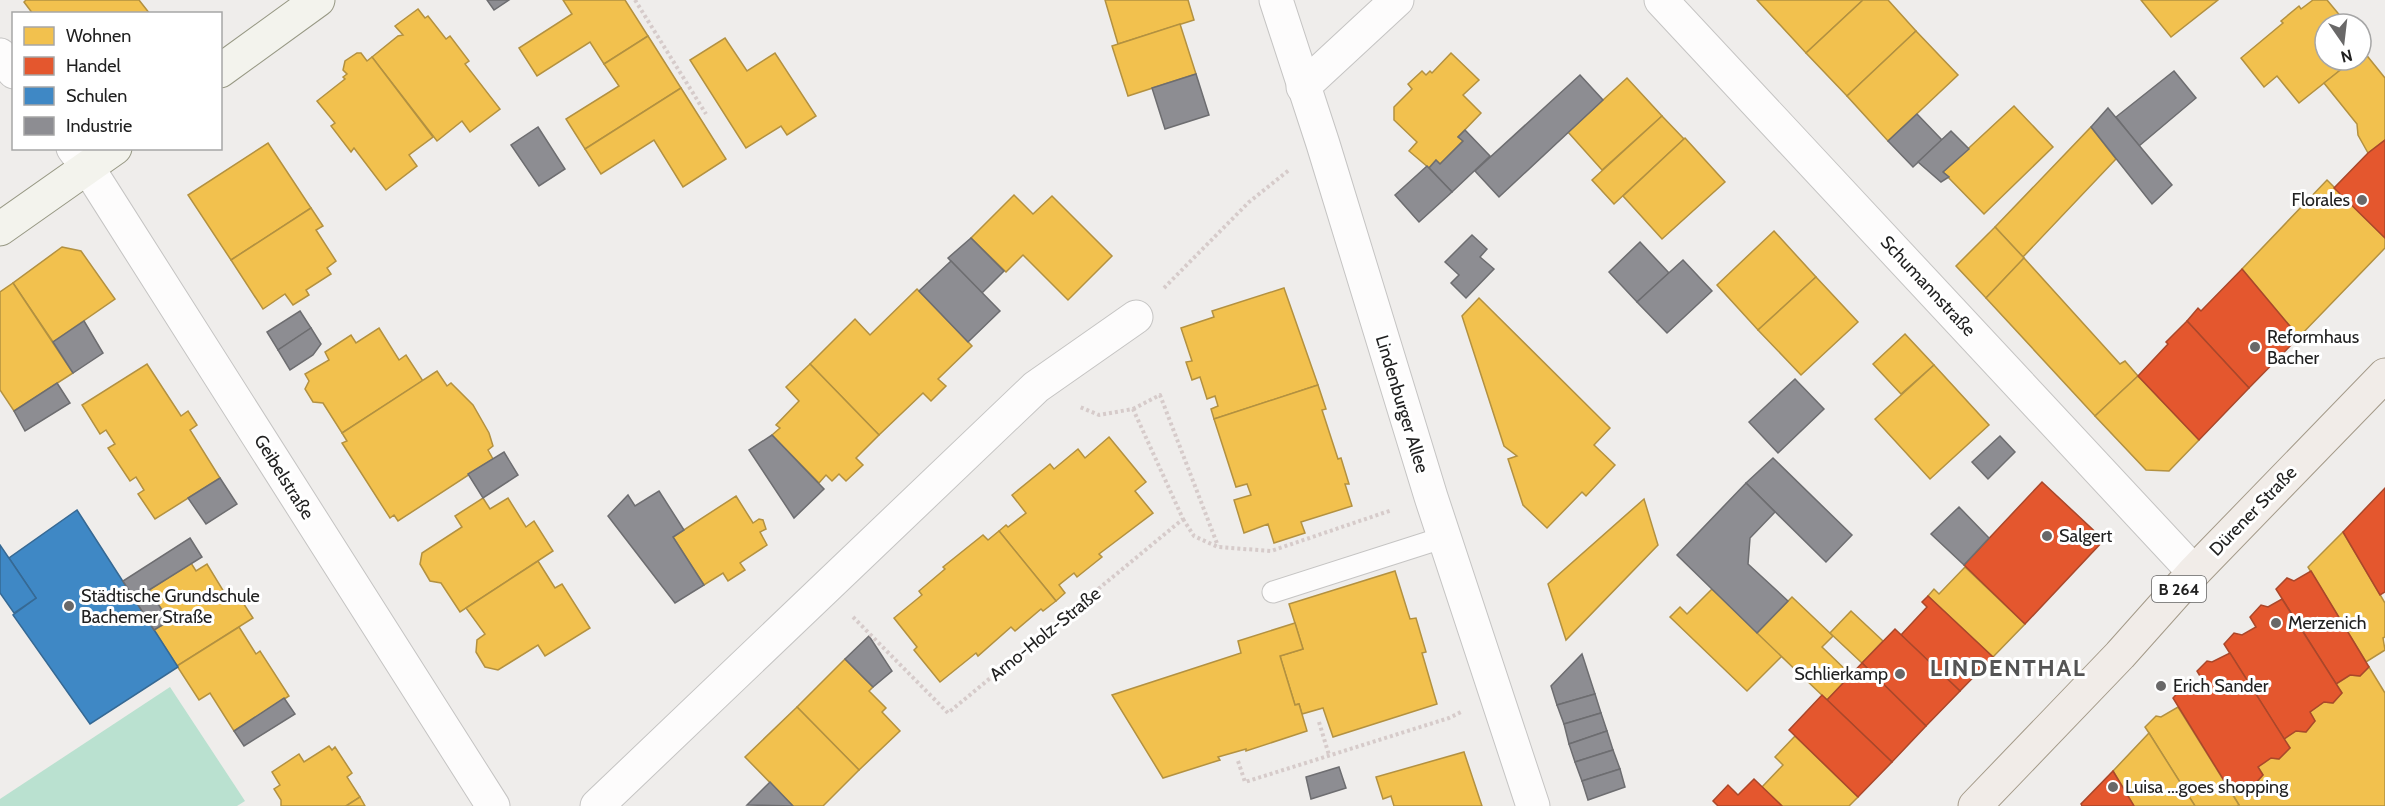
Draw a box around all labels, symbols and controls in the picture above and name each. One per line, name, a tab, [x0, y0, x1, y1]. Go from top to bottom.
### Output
legend	[12, 12, 222, 150]
north arrow	[2313, 12, 2373, 72]
text: Wohnen	[66, 25, 131, 47]
text: N	[2339, 45, 2354, 67]
text: Handel	[66, 55, 121, 77]
text: Schulen	[66, 85, 127, 107]
text: Industrie	[66, 115, 132, 137]
place label: Florales	[2291, 189, 2350, 211]
marker: Florales	[2355, 193, 2369, 207]
street label: Schumannstraße	[1876, 231, 1980, 341]
place label: Reformhaus Bacher	[2267, 326, 2359, 369]
street label: Lindenburger Allee	[1371, 332, 1433, 476]
marker: Reformhaus Bacher	[2248, 340, 2262, 354]
street label: Geibelstraße	[249, 431, 319, 523]
street label: Dürener Straße	[2205, 462, 2301, 560]
place label: Salgert	[2059, 525, 2112, 547]
marker: Salgert	[2040, 529, 2054, 543]
road number: B 264	[2152, 576, 2206, 602]
street label: Arno-Holz-Straße	[985, 582, 1105, 686]
place label: Städtische Grundschule Bachemer Straße	[81, 585, 260, 628]
marker: Städtische Grundschule Bachemer Straße	[62, 599, 76, 613]
place label: Merzenich	[2288, 612, 2367, 634]
marker: Merzenich	[2269, 616, 2283, 630]
district label: LINDENTHAL	[1930, 653, 2086, 682]
place label: Schlierkamp	[1794, 663, 1888, 685]
marker: Schlierkamp	[1893, 667, 1907, 681]
place label: Erich Sander	[2173, 675, 2269, 697]
marker: Erich Sander	[2154, 679, 2168, 693]
place label: Luisa ...goes shopping	[2125, 776, 2289, 798]
marker: Luisa ...goes shopping	[2106, 780, 2120, 794]

